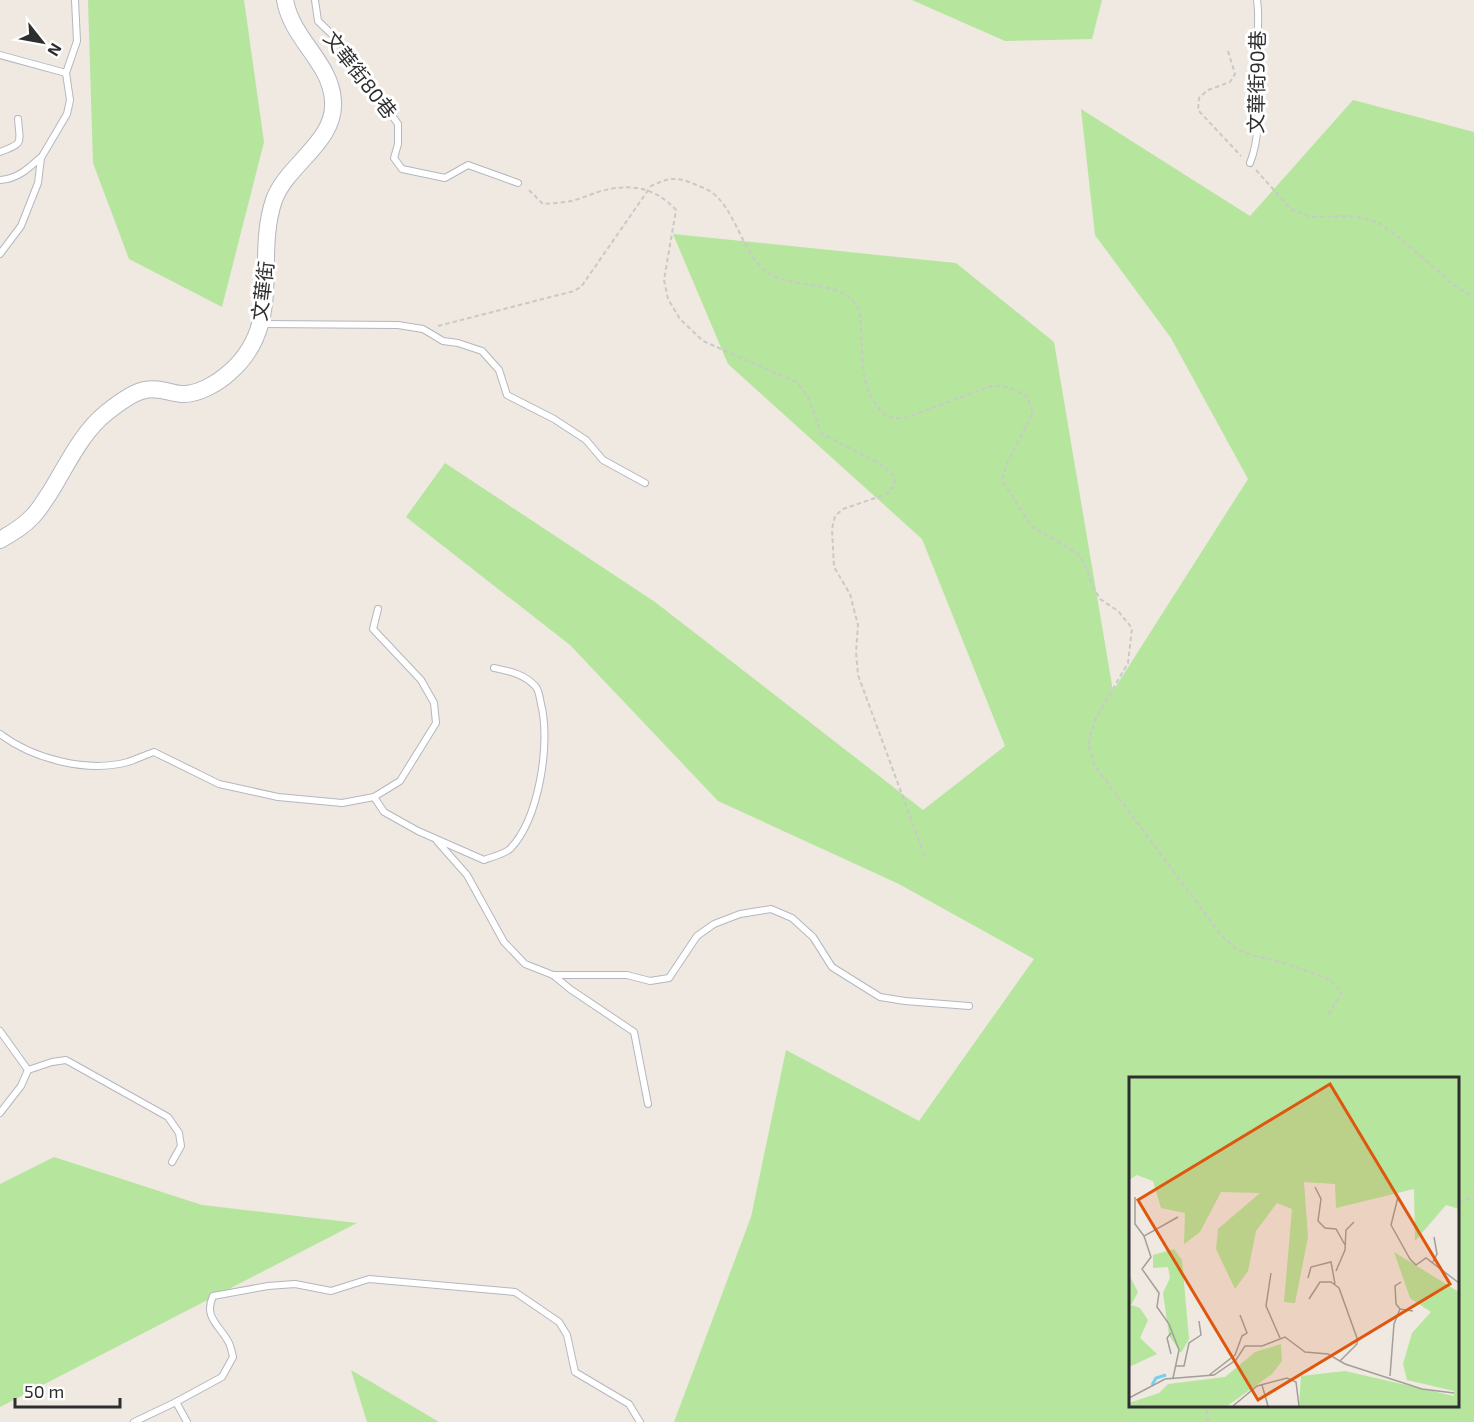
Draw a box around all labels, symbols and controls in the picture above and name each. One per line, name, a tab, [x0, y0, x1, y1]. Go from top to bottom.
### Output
north arrow	[12, 12, 72, 72]
street label: 文華街80巷	[319, 26, 402, 123]
street label: 文華街90巷	[1243, 30, 1269, 134]
text: N	[44, 40, 66, 60]
street label: 文華街	[246, 260, 278, 322]
inset map	[1129, 1077, 1459, 1407]
scale bar	[15, 1371, 120, 1409]
text: 50 m	[24, 1380, 64, 1402]

